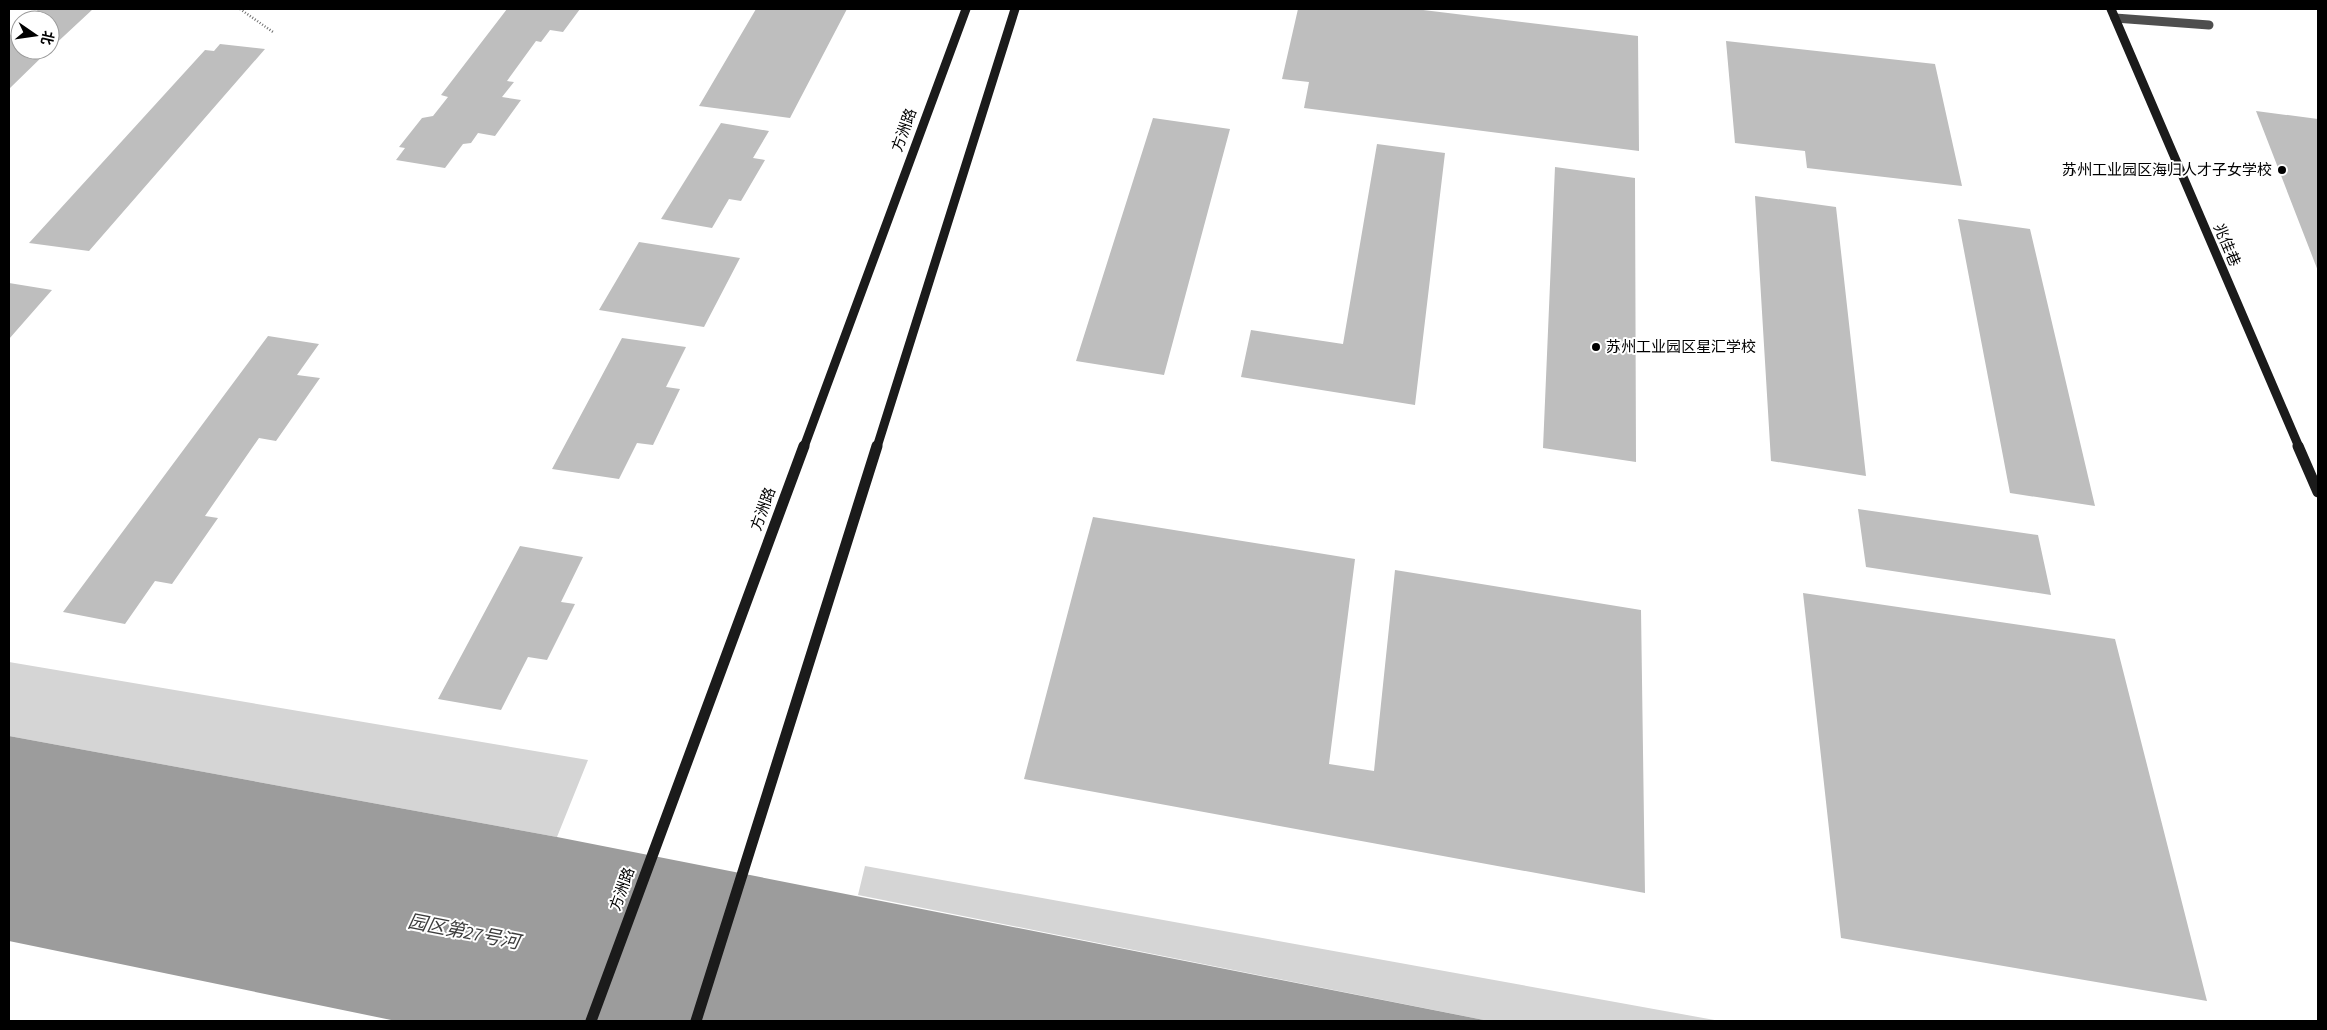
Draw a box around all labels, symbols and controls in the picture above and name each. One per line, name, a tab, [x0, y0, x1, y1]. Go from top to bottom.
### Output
north arrow	[10, 10, 60, 60]
text: 北	[35, 29, 58, 47]
street label: 方洲路	[887, 105, 922, 155]
place label: 苏州工业园区海归人才子女学校	[2062, 160, 2272, 181]
marker: 苏州工业园区海归人才子女学校	[2276, 164, 2288, 176]
street label: 兆佳巷	[2208, 220, 2245, 270]
place label: 苏州工业园区星汇学校	[1606, 337, 1756, 358]
marker: 苏州工业园区星汇学校	[1590, 341, 1602, 353]
street label: 方洲路	[746, 484, 781, 534]
street label: 方洲路	[605, 864, 640, 914]
water label: 园区第27号河	[406, 908, 526, 957]

